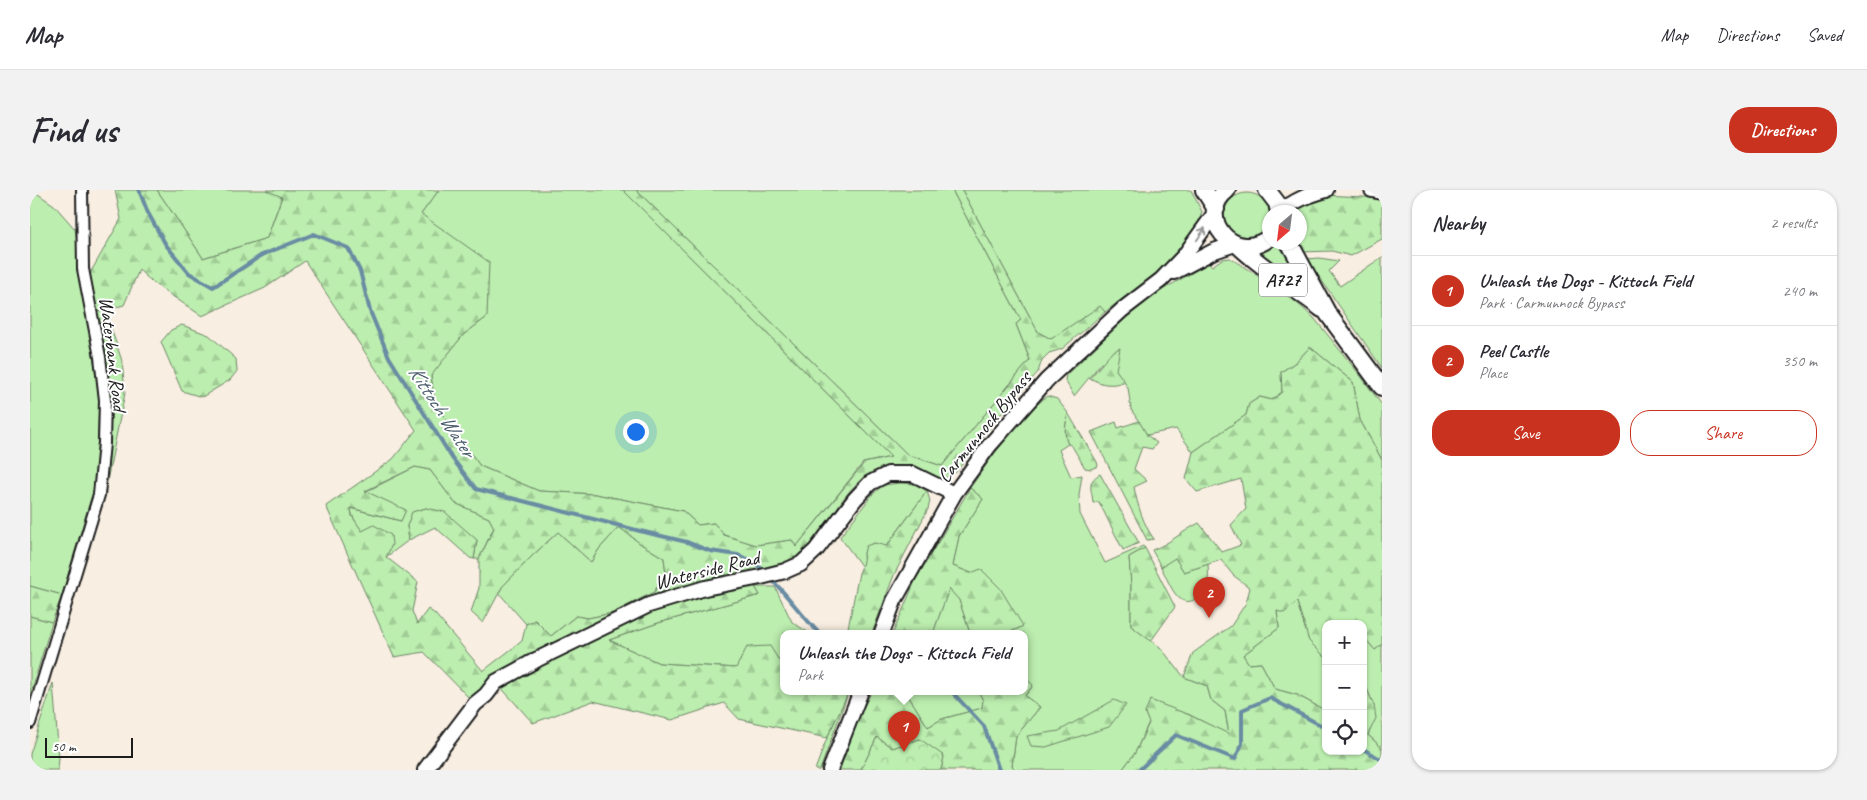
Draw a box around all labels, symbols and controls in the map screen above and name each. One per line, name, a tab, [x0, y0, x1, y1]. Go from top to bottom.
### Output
text: Map	[25, 20, 62, 50]
text: Map	[1661, 24, 1688, 46]
text: Directions	[1716, 24, 1779, 46]
text: Saved	[1807, 24, 1842, 46]
button: Directions	[1729, 107, 1837, 153]
text: Find us	[30, 108, 117, 153]
north arrow	[1262, 205, 1307, 250]
text: Nearby	[1432, 210, 1485, 236]
text: 2 results	[1770, 213, 1817, 233]
one-way arrow	[1196, 228, 1206, 242]
road number: A727	[1259, 264, 1307, 296]
text: Unleash the Dogs - Kittoch Field	[1479, 269, 1692, 293]
text: 1	[1444, 281, 1452, 301]
text: 240 m	[1783, 281, 1817, 301]
text: Park · Carmunnock Bypass	[1479, 293, 1624, 313]
street label: Waterbank Road	[94, 295, 133, 416]
text: Peel Castle	[1479, 339, 1548, 363]
text: 2	[1444, 351, 1452, 371]
text: 350 m	[1783, 351, 1817, 371]
water label: Kittoch Water	[403, 360, 483, 464]
text: Place	[1479, 363, 1507, 383]
street label: Carmunnock Bypass	[931, 364, 1038, 488]
button: Save	[1432, 410, 1620, 456]
button: Share	[1630, 410, 1817, 456]
your location	[623, 419, 649, 445]
street label: Waterside Road	[652, 544, 765, 595]
pin: 2	[1193, 577, 1225, 618]
map controls	[1322, 620, 1367, 755]
button: +	[1322, 620, 1367, 665]
popup	[780, 630, 1028, 695]
text: Unleash the Dogs - Kittoch Field	[798, 641, 1010, 665]
text: Park	[798, 665, 823, 685]
button: −	[1322, 665, 1367, 710]
button: locate	[1322, 710, 1367, 755]
pin: 1	[888, 711, 920, 752]
scale bar	[45, 735, 132, 758]
text: 50 m	[52, 738, 76, 755]

